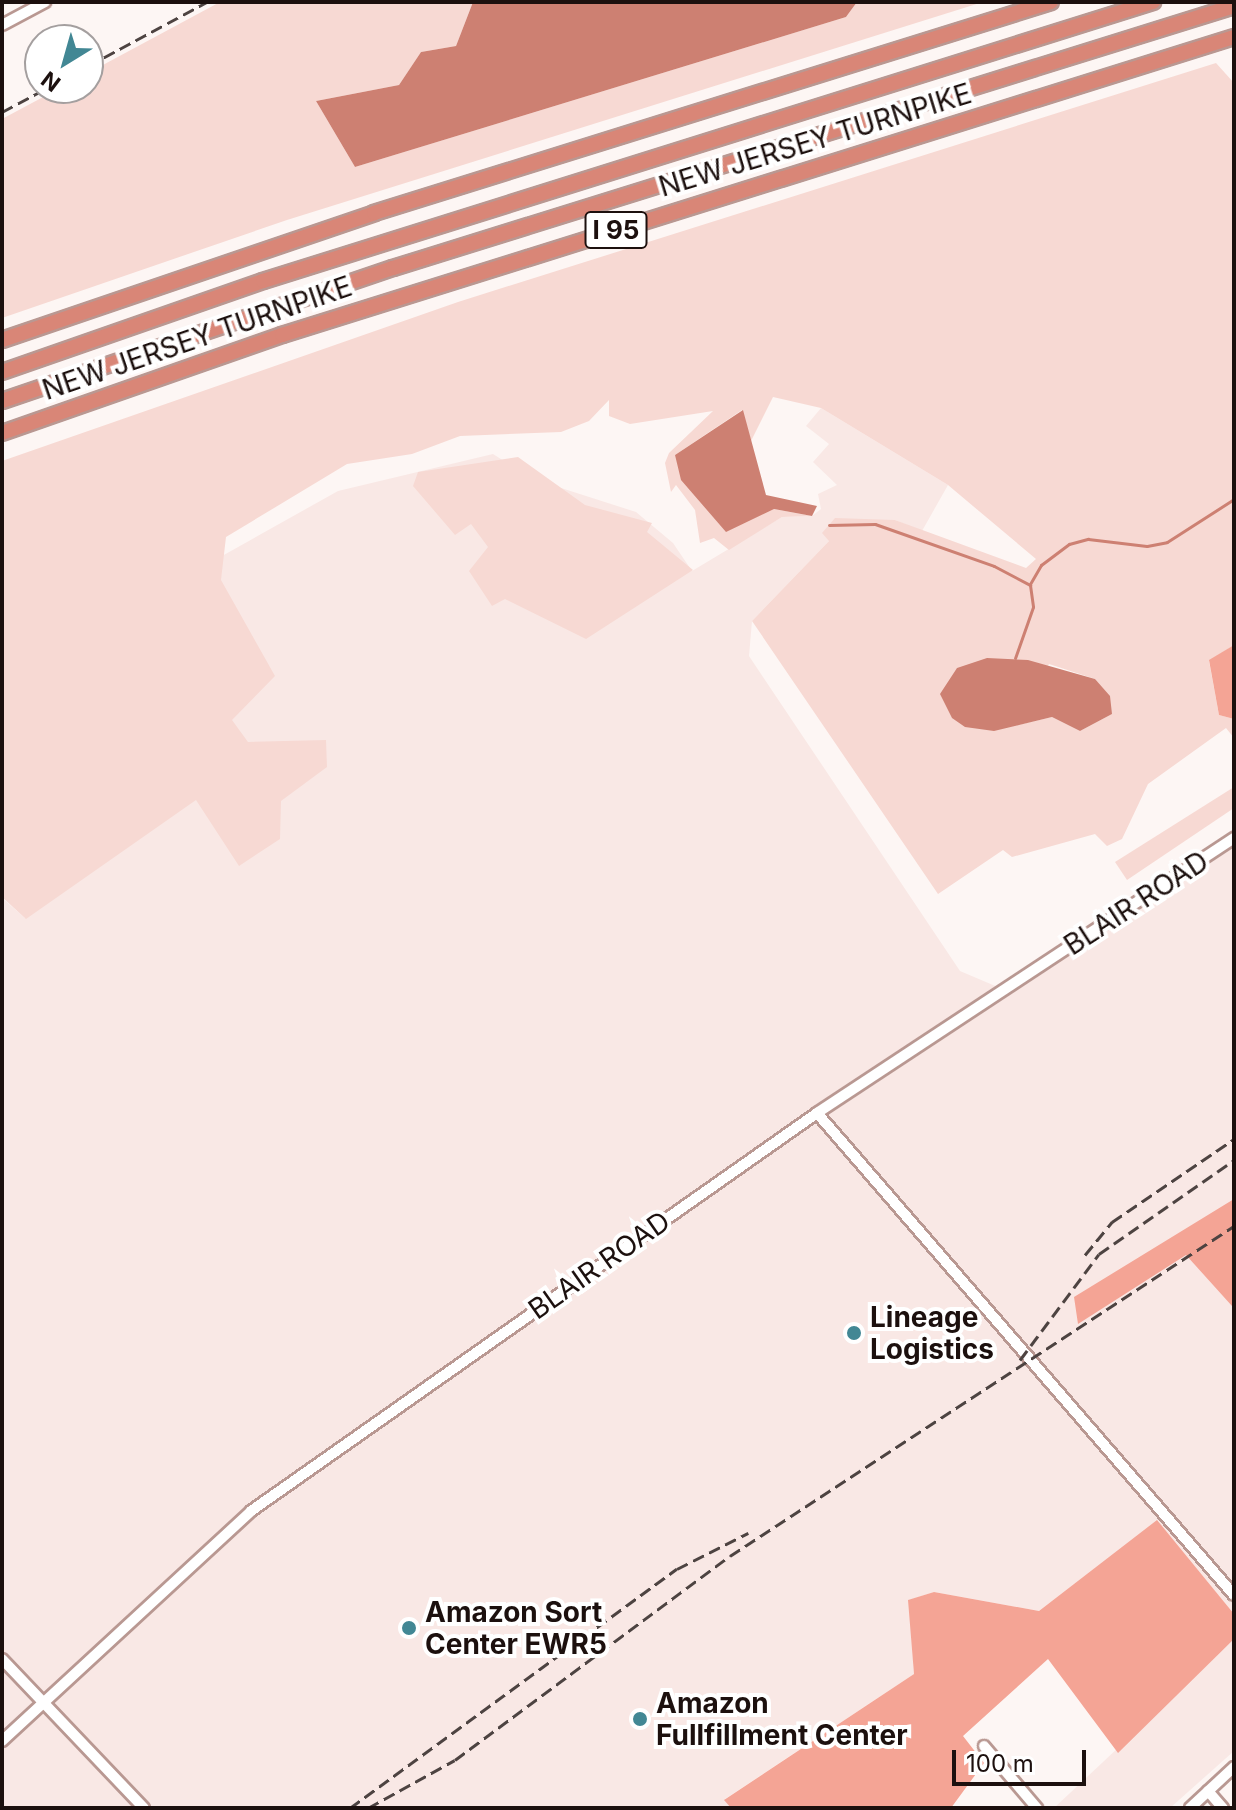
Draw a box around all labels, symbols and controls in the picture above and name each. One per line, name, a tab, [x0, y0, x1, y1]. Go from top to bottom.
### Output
north arrow	[24, 24, 104, 104]
text: N	[36, 66, 65, 97]
street label: NEW JERSEY TURNPIKE	[655, 76, 975, 204]
road number: I 95	[584, 208, 648, 252]
street label: NEW JERSEY TURNPIKE	[38, 269, 356, 407]
street label: BLAIR ROAD	[1058, 844, 1214, 962]
street label: BLAIR ROAD	[522, 1204, 676, 1326]
place label: Lineage Logistics	[870, 1300, 994, 1366]
marker: Lineage Logistics	[845, 1324, 863, 1342]
place label: Amazon Sort Center EWR5	[425, 1595, 607, 1661]
marker: Amazon Sort Center EWR5	[400, 1619, 418, 1637]
place label: Amazon Fullfillment Center	[656, 1686, 908, 1752]
marker: Amazon Fullfillment Center	[631, 1710, 649, 1728]
scale bar	[956, 1734, 1090, 1784]
text: 100 m	[966, 1749, 1034, 1778]

